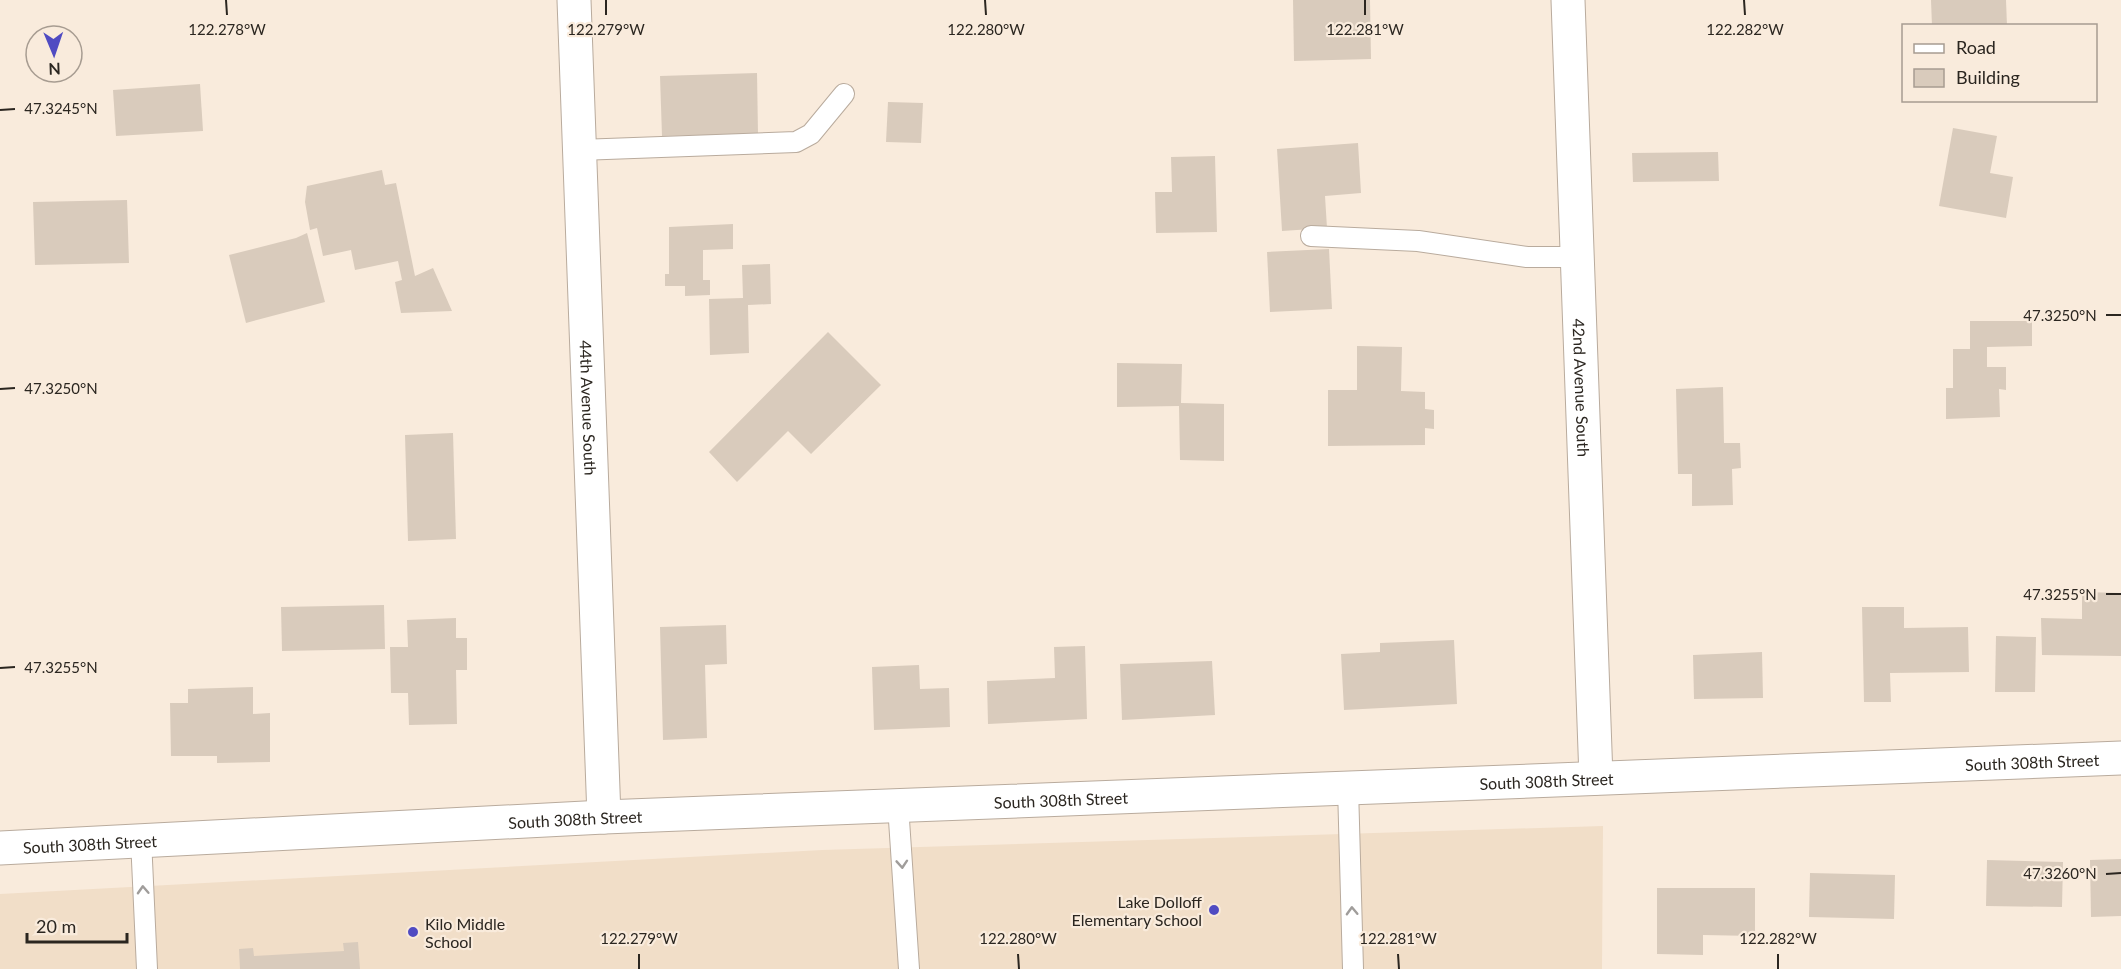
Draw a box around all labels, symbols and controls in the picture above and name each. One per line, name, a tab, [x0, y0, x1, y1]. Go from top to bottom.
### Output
text: 122.278°W	[188, 20, 266, 38]
text: 122.279°W	[567, 20, 645, 38]
text: 122.280°W	[947, 20, 1025, 38]
text: 122.281°W	[1326, 20, 1404, 38]
text: 122.282°W	[1706, 20, 1784, 38]
north arrow	[24, 24, 84, 84]
legend	[1902, 24, 2097, 102]
text: Road	[1956, 36, 1996, 58]
text: N	[48, 60, 61, 79]
text: Building	[1956, 66, 2020, 88]
text: 47.3245°N	[24, 99, 98, 117]
text: 47.3250°N	[2023, 306, 2097, 324]
street label: 42nd Avenue South	[1570, 318, 1594, 457]
street label: 44th Avenue South	[577, 340, 601, 476]
text: 47.3250°N	[24, 379, 98, 397]
text: 47.3255°N	[2023, 585, 2097, 603]
text: 47.3255°N	[24, 658, 98, 676]
street label: South 308th Street	[1965, 749, 2100, 774]
street label: South 308th Street	[1479, 768, 1614, 792]
street label: South 308th Street	[993, 787, 1129, 811]
street label: South 308th Street	[508, 806, 643, 831]
street label: South 308th Street	[22, 830, 158, 856]
one-way arrow	[895, 859, 908, 868]
text: 47.3260°N	[2023, 864, 2097, 882]
one-way arrow	[137, 885, 150, 894]
place label: Lake Dolloff Elementary School	[1072, 892, 1202, 929]
marker: Lake Dolloff Elementary School	[1207, 903, 1221, 917]
scale bar	[27, 906, 128, 944]
one-way arrow	[1345, 906, 1358, 915]
place label: Kilo Middle School	[425, 914, 505, 951]
text: 20 m	[36, 915, 76, 937]
marker: Kilo Middle School	[406, 925, 420, 939]
text: 122.279°W	[600, 929, 678, 947]
text: 122.280°W	[979, 929, 1057, 947]
text: 122.281°W	[1359, 929, 1437, 947]
text: 122.282°W	[1739, 929, 1817, 947]

